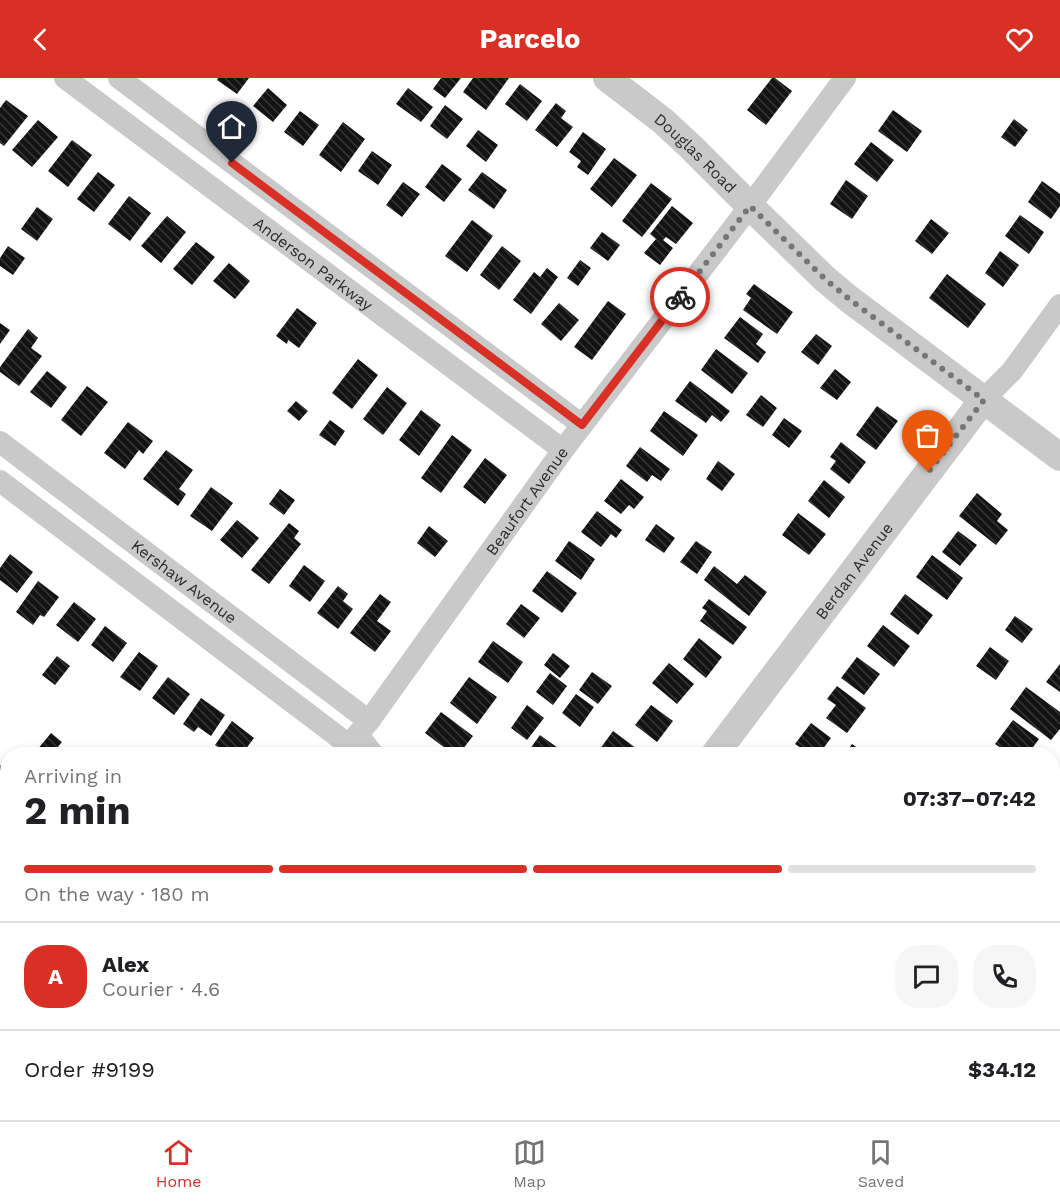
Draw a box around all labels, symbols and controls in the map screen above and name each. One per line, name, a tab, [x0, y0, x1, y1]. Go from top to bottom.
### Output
icon: back	[24, 23, 57, 56]
text: Parcelo	[479, 23, 581, 55]
icon: heart	[1003, 23, 1036, 56]
pin	[206, 101, 257, 163]
street label: Douglas Road	[651, 109, 740, 197]
icon: home	[215, 110, 248, 143]
street label: Anderson Parkway	[250, 213, 377, 315]
courier	[650, 267, 710, 327]
icon: bike	[664, 281, 697, 314]
pin	[902, 410, 953, 472]
icon: bag	[911, 419, 944, 452]
street label: Beaufort Avenue	[482, 443, 572, 559]
street label: Berdan Avenue	[812, 519, 897, 623]
street label: Kershaw Avenue	[128, 536, 240, 628]
text: Arriving in	[24, 764, 122, 788]
text: 07:37–07:42	[903, 786, 1036, 811]
text: 2 min	[24, 788, 131, 833]
text: On the way · 180 m	[24, 882, 210, 906]
button: chat	[895, 945, 958, 1008]
button: phone	[973, 945, 1036, 1008]
text: Alex	[102, 952, 149, 977]
text: A	[48, 964, 63, 989]
text: Courier · 4.6	[102, 977, 220, 1001]
text: Order #9199	[24, 1057, 155, 1082]
text: $34.12	[968, 1057, 1036, 1082]
tab: Home	[156, 1136, 202, 1191]
tab: Map	[513, 1136, 546, 1191]
tab: Saved	[858, 1136, 904, 1191]

